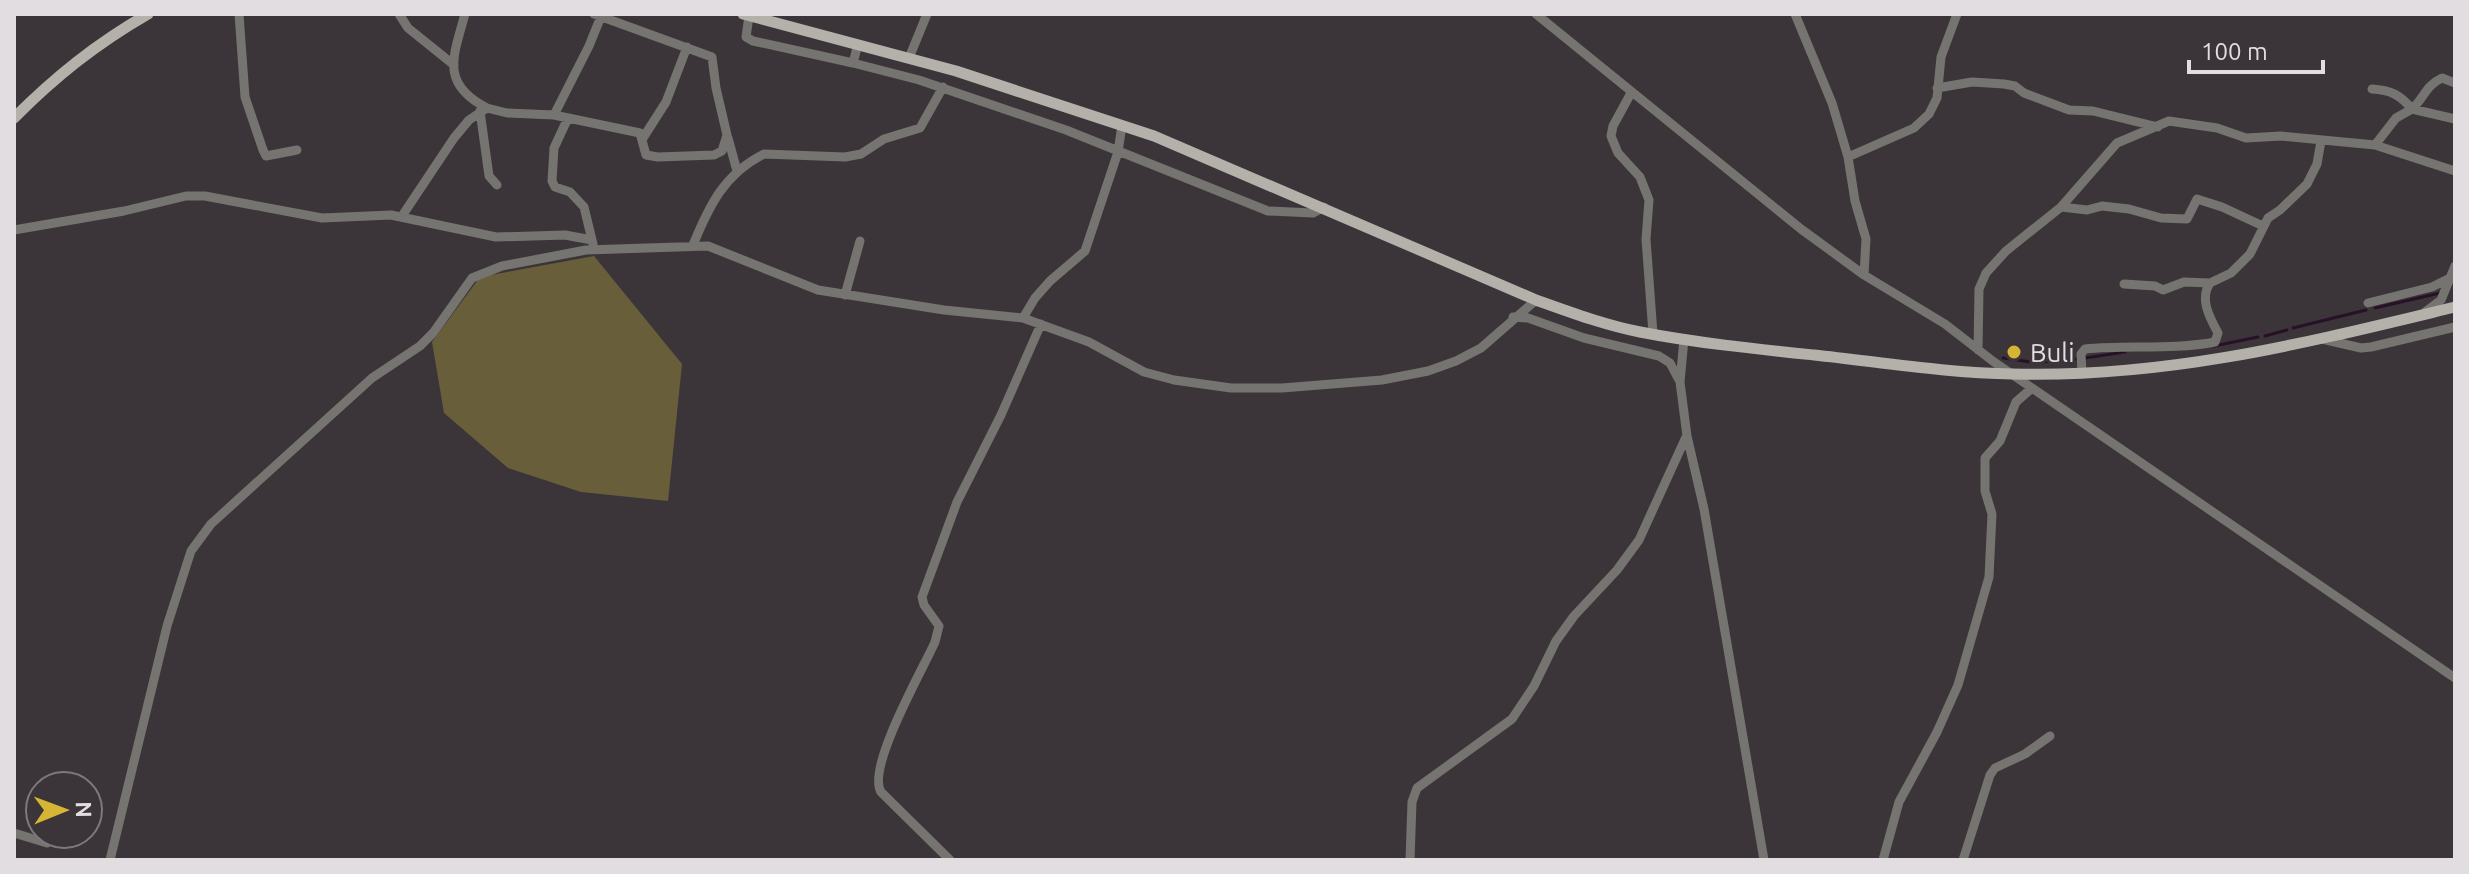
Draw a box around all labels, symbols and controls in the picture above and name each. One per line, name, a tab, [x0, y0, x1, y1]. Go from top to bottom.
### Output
scale bar	[2189, 24, 2323, 74]
text: 100 m	[2201, 38, 2268, 65]
place label: Buli	[2030, 338, 2075, 367]
marker: Buli	[2005, 343, 2023, 361]
north arrow	[24, 770, 104, 850]
text: N	[72, 801, 97, 818]

